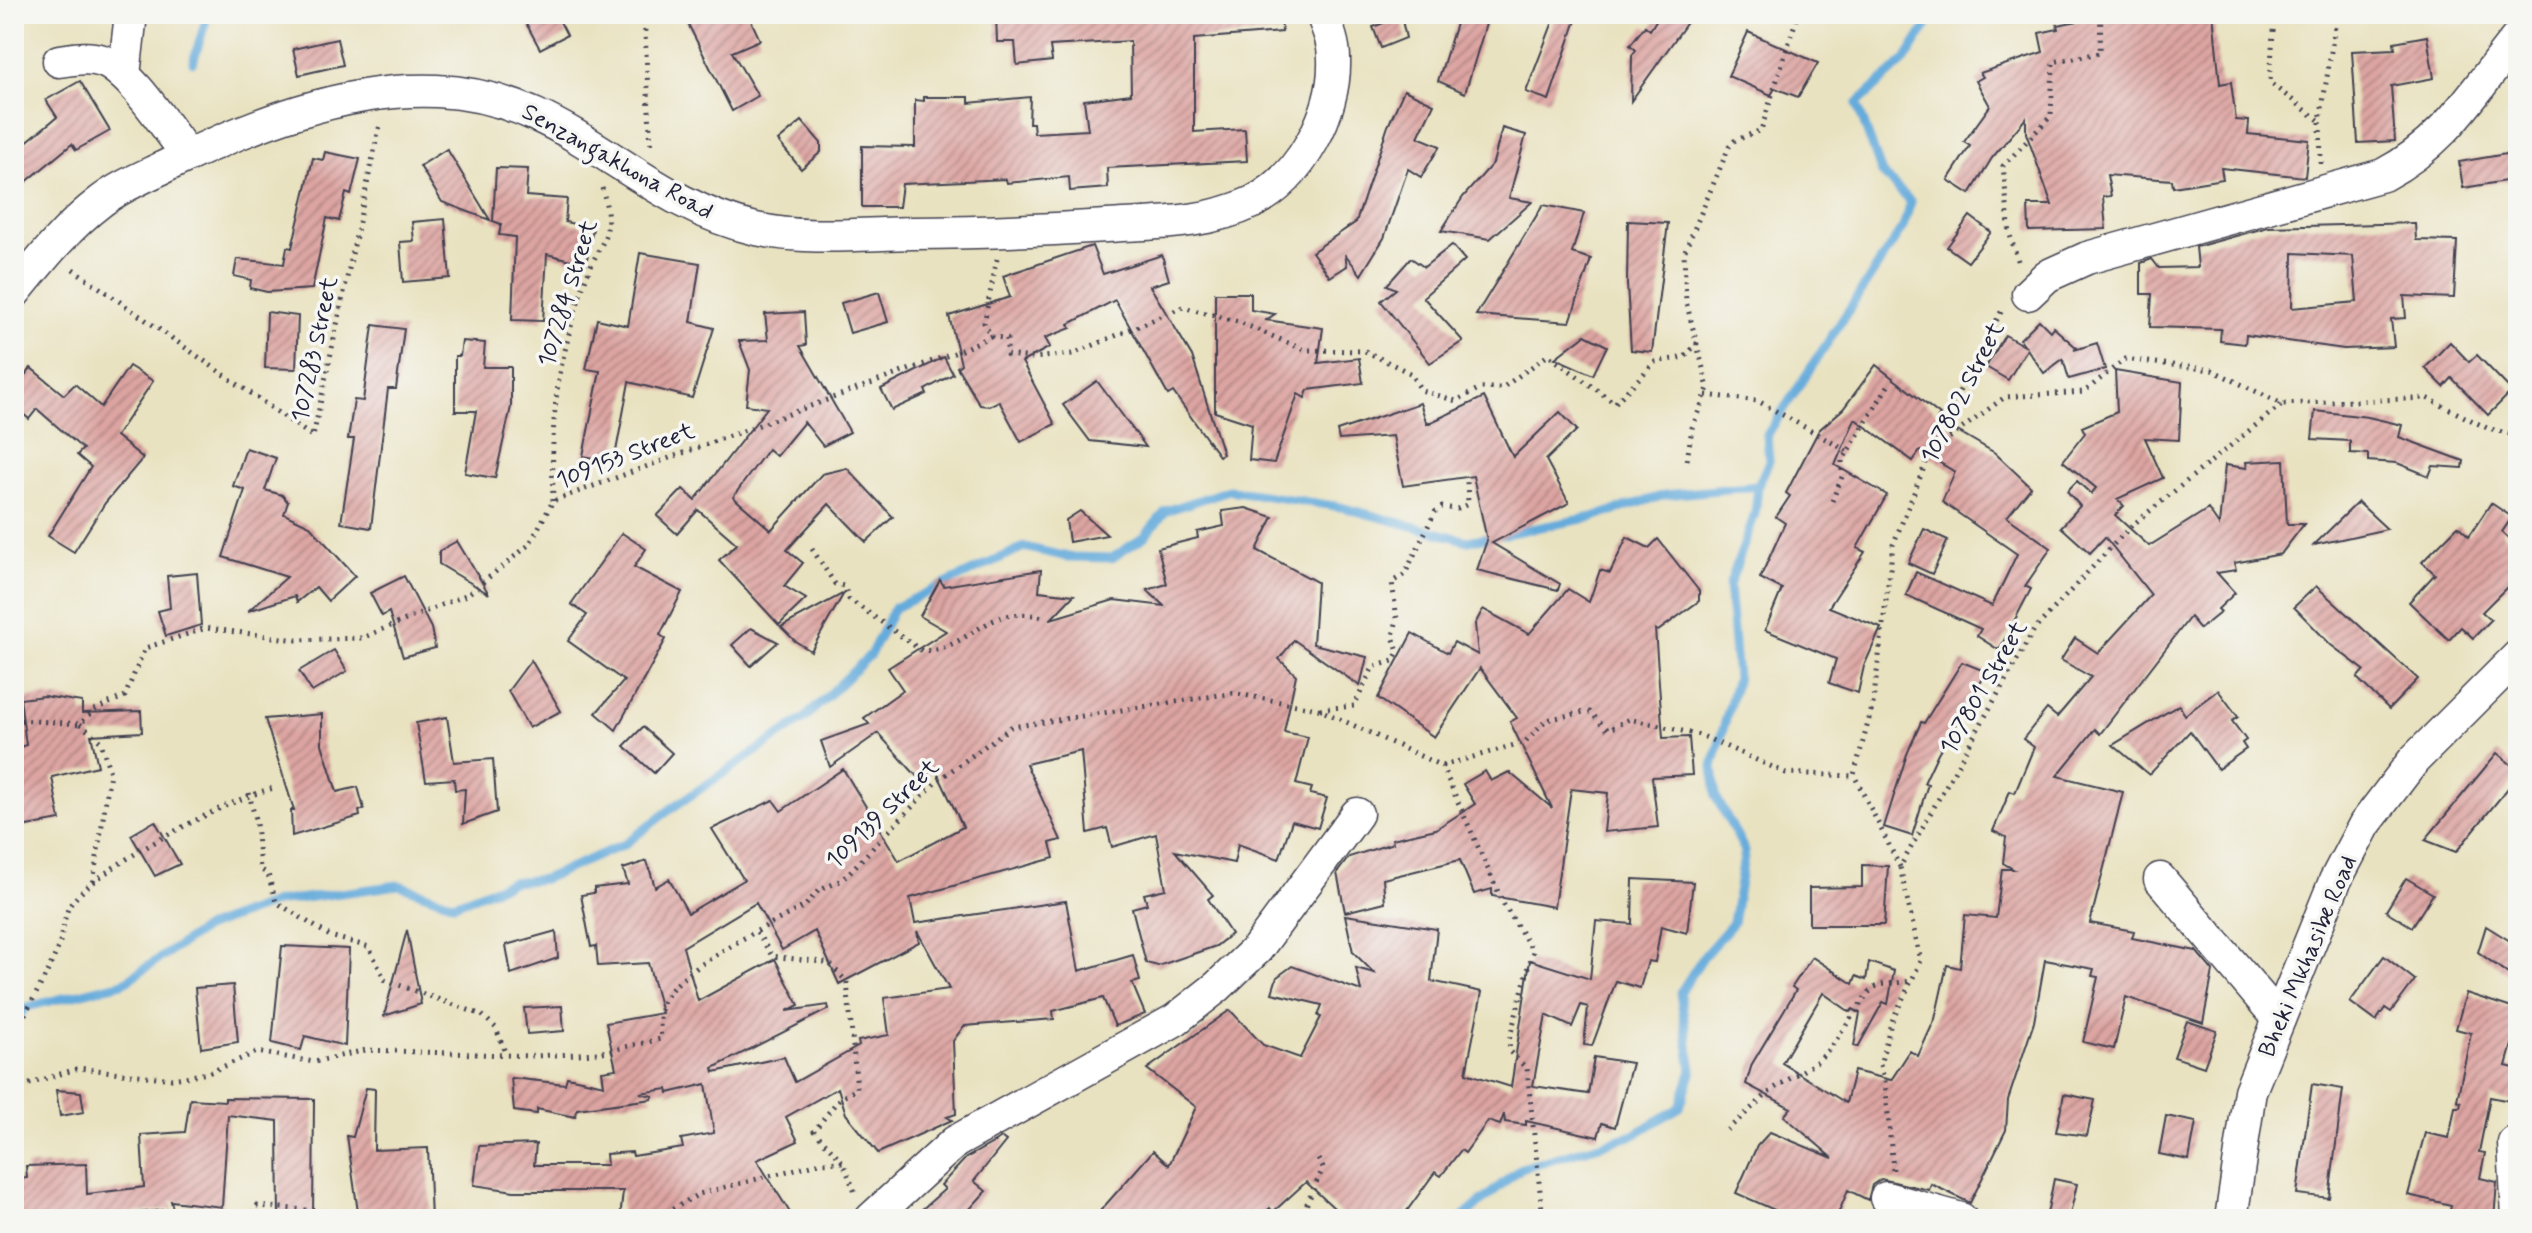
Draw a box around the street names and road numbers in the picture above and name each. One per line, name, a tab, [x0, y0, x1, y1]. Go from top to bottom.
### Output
street label: Senzangakhona Road	[515, 97, 718, 230]
street label: 107284 Street	[531, 216, 605, 371]
street label: 107283 Street	[285, 274, 346, 425]
street label: 107802 Street	[1914, 317, 2012, 469]
street label: 109153 Street	[552, 416, 699, 497]
street label: 107801 Street	[1933, 615, 2035, 760]
street label: 109139 Street	[820, 752, 946, 876]
street label: Bheki Mkhasibe Road	[2252, 851, 2365, 1062]

